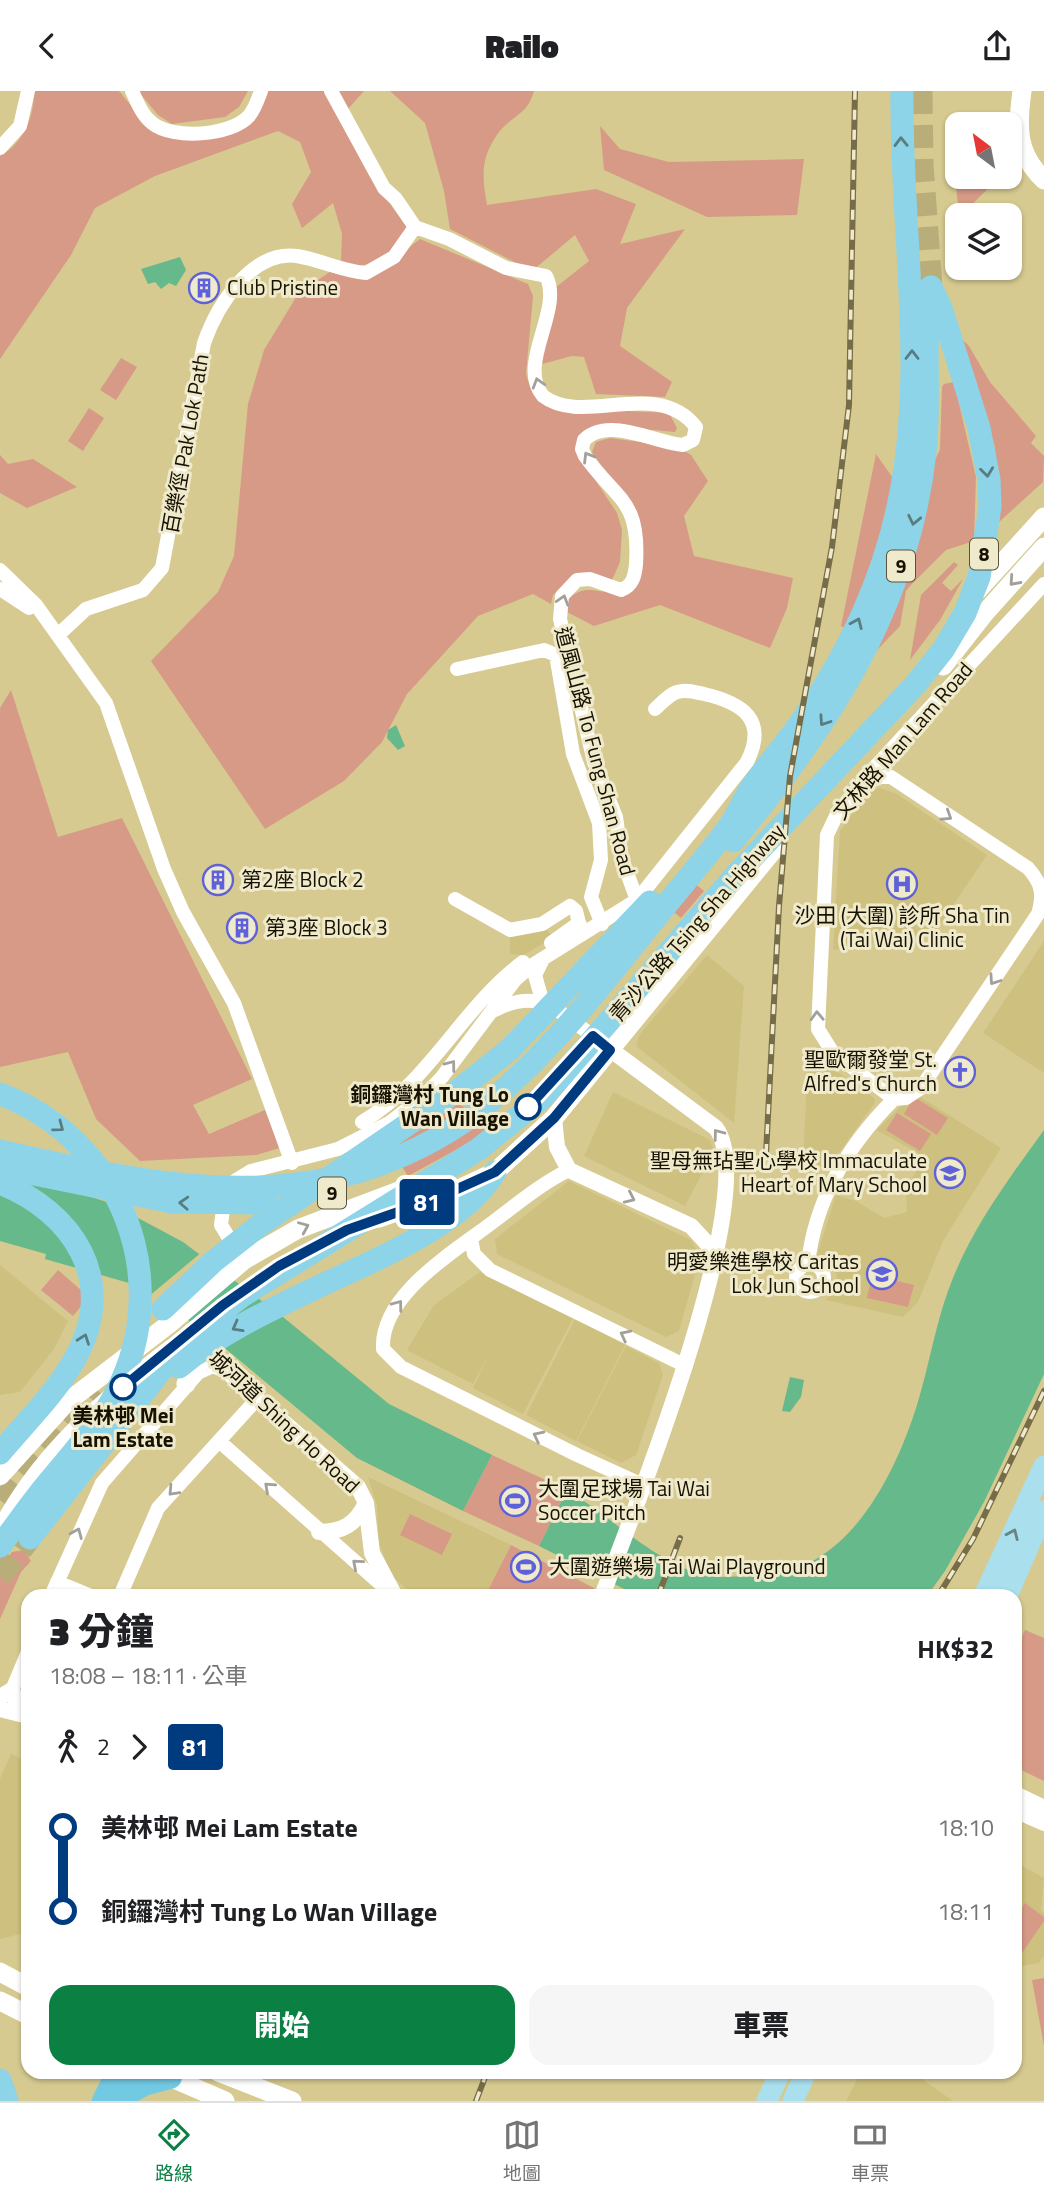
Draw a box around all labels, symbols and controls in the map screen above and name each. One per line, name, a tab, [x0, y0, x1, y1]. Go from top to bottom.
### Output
text: Railo	[485, 22, 559, 70]
icon: back	[28, 27, 66, 65]
icon: share	[978, 27, 1016, 65]
north arrow	[945, 112, 1022, 189]
map controls	[945, 112, 1022, 280]
one-way arrow	[894, 136, 909, 147]
button: layers	[945, 203, 1022, 280]
building icon: Club Pristine	[187, 271, 221, 305]
place label: Club Pristine	[227, 271, 338, 303]
one-way arrow	[904, 349, 920, 359]
street label: 百樂徑 Pak Lok Path	[153, 351, 217, 536]
one-way arrow	[532, 377, 546, 389]
one-way arrow	[584, 452, 597, 465]
one-way arrow	[980, 466, 995, 478]
one-way arrow	[908, 514, 922, 526]
road number: 8	[970, 538, 998, 569]
road number: 9	[887, 551, 915, 581]
one-way arrow	[1010, 573, 1022, 586]
one-way arrow	[555, 594, 570, 606]
one-way arrow	[849, 618, 863, 630]
street label: 道風山路 To Fung Shan Road	[547, 623, 645, 879]
street label: 文林路 Man Lam Road	[825, 654, 980, 826]
one-way arrow	[819, 714, 832, 727]
one-way arrow	[940, 807, 953, 820]
street label: 青沙公路 Tsing Sha Highway	[601, 816, 792, 1029]
building icon: 第2座 Block 2	[201, 863, 235, 897]
place label: 第2座 Block 2	[241, 863, 364, 895]
hospital icon: 沙田 (大圍) 診所 Sha Tin (Tai Wai) Clinic	[885, 867, 919, 901]
place label: 沙田 (大圍) 診所 Sha Tin (Tai Wai) Clinic	[794, 899, 1010, 955]
building icon: 第3座 Block 3	[225, 911, 259, 945]
place label: 第3座 Block 3	[265, 911, 388, 943]
one-way arrow	[989, 972, 1002, 985]
one-way arrow	[810, 1011, 825, 1022]
place label: 聖歐爾發堂 St. Alfred's Church	[804, 1043, 937, 1099]
church icon: 聖歐爾發堂 St. Alfred's Church	[943, 1055, 977, 1089]
one-way arrow	[442, 1061, 455, 1073]
place label: 銅鑼灣村 Tung Lo Wan Village	[350, 1078, 509, 1134]
marker: 銅鑼灣村 Tung Lo Wan Village	[515, 1094, 541, 1120]
one-way arrow	[52, 1119, 64, 1132]
one-way arrow	[713, 1129, 726, 1142]
place label: 聖母無玷聖心學校 Immaculate Heart of Mary School	[650, 1144, 927, 1200]
school or university icon: 聖母無玷聖心學校 Immaculate Heart of Mary School	[933, 1156, 967, 1190]
road number: 9	[318, 1177, 346, 1209]
line badge: 81	[396, 1179, 458, 1225]
text: 81	[414, 1184, 440, 1220]
one-way arrow	[623, 1190, 635, 1204]
one-way arrow	[178, 1195, 189, 1210]
one-way arrow	[297, 1221, 309, 1235]
place label: 明愛樂進學校 Caritas Lok Jun School	[667, 1245, 859, 1301]
school or university icon: 明愛樂進學校 Caritas Lok Jun School	[865, 1257, 899, 1291]
one-way arrow	[390, 1300, 403, 1313]
one-way arrow	[231, 1319, 244, 1332]
one-way arrow	[620, 1329, 632, 1343]
one-way arrow	[75, 1334, 89, 1346]
street label: 城河道 Shing Ho Road	[202, 1342, 368, 1500]
marker: 美林邨 Mei Lam Estate	[110, 1374, 136, 1400]
place label: 美林邨 Mei Lam Estate	[72, 1399, 174, 1455]
one-way arrow	[533, 1430, 545, 1444]
place label: 大圍足球場 Tai Wai Soccer Pitch	[538, 1472, 710, 1528]
one-way arrow	[264, 1482, 277, 1495]
one-way arrow	[169, 1483, 181, 1496]
sports icon: 大圍足球場 Tai Wai Soccer Pitch	[498, 1484, 532, 1518]
one-way arrow	[69, 1528, 83, 1540]
one-way arrow	[1005, 1529, 1019, 1541]
sports icon: 大圍遊樂場 Tai Wai Playground	[509, 1550, 543, 1584]
place label: 大圍遊樂場 Tai Wai Playground	[549, 1550, 826, 1582]
one-way arrow	[352, 1560, 365, 1572]
text: 3 分鐘	[49, 1602, 154, 1660]
text: HK$32	[917, 1629, 994, 1668]
text: 18:08 – 18:11 · 公車	[49, 1658, 248, 1693]
icon: walk	[49, 1728, 87, 1766]
icon: forward	[120, 1728, 158, 1766]
text: 2	[97, 1729, 110, 1764]
text: 81	[182, 1729, 209, 1765]
text: 美林邨 Mei Lam Estate	[101, 1808, 358, 1847]
text: 18:10	[937, 1810, 994, 1845]
text: 銅鑼灣村 Tung Lo Wan Village	[101, 1892, 437, 1931]
text: 18:11	[937, 1894, 994, 1929]
button: 開始	[49, 1985, 515, 2065]
button: 車票	[529, 1985, 994, 2065]
tab: 路線	[155, 2116, 193, 2187]
tab: 地圖	[503, 2116, 541, 2187]
tab: 車票	[851, 2116, 889, 2187]

